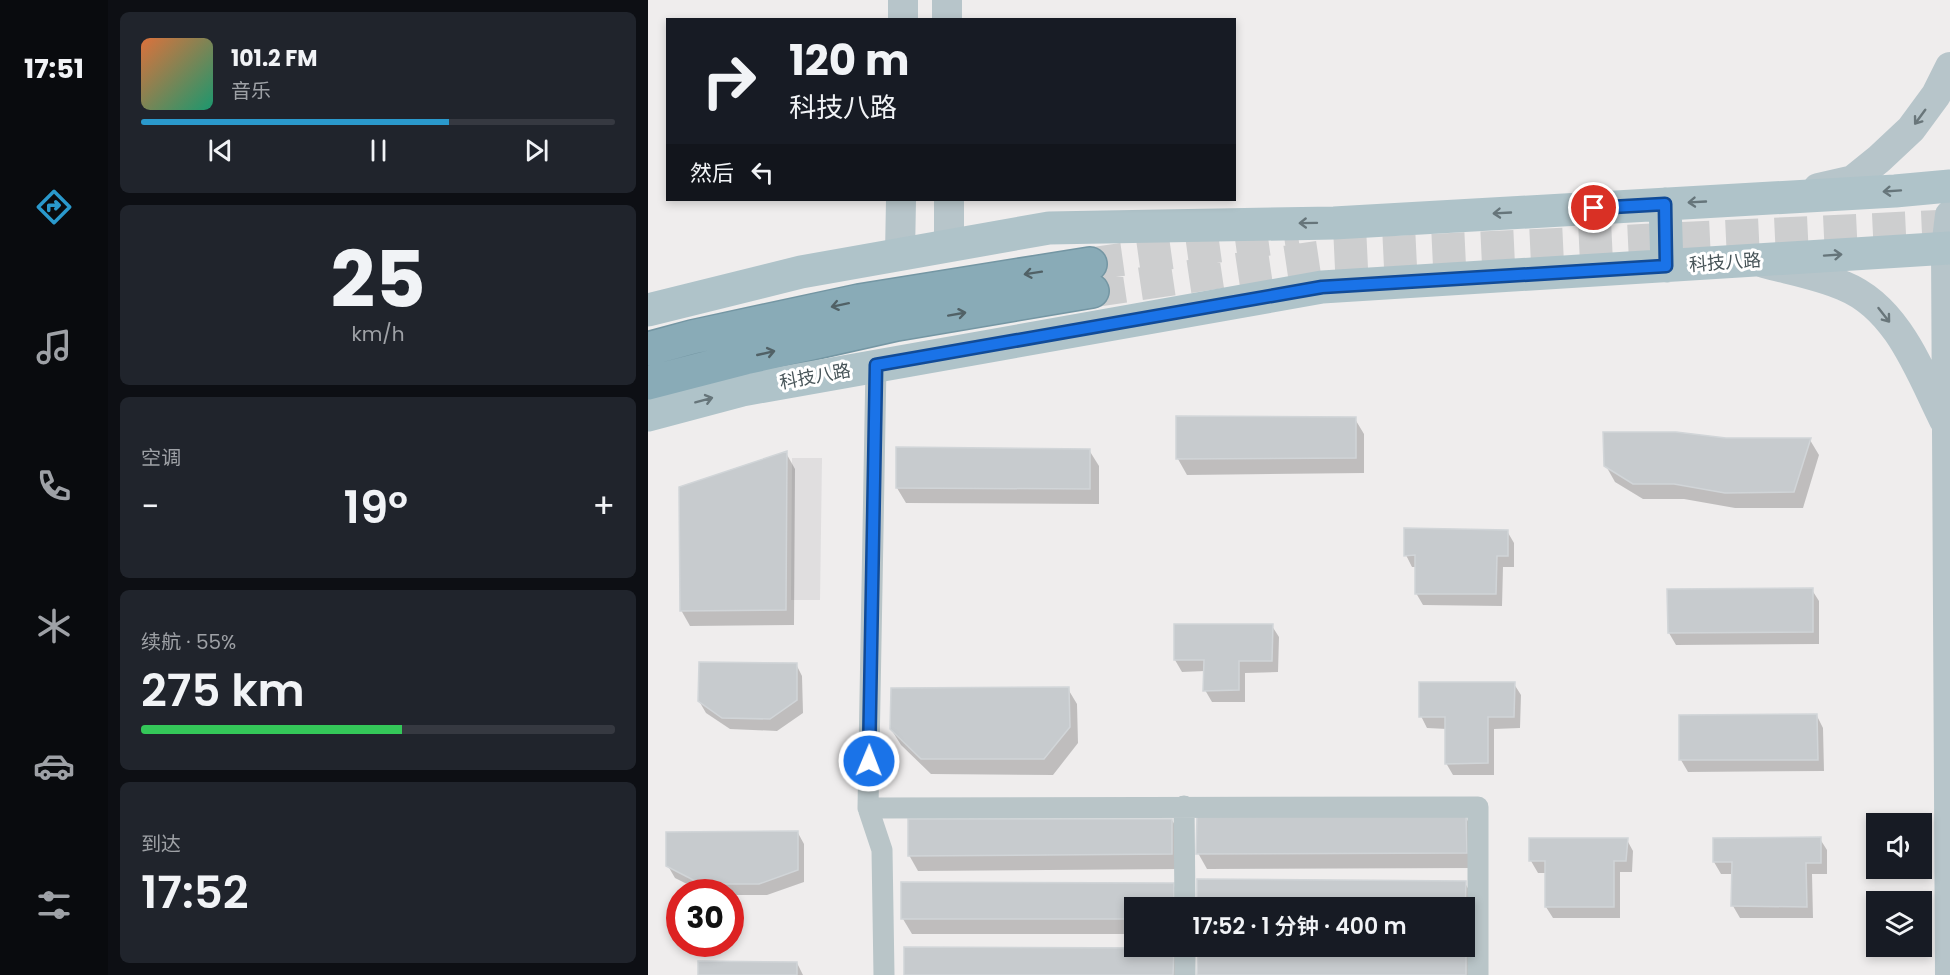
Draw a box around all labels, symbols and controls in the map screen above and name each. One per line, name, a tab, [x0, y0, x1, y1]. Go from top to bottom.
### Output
text: 120 m	[789, 31, 910, 90]
icon: right	[690, 42, 768, 120]
text: 101.2 FM	[231, 43, 318, 74]
text: 17:51	[24, 50, 84, 87]
text: 音乐	[231, 77, 271, 105]
text: 科技八路	[789, 89, 897, 126]
one-way arrow	[1913, 109, 1926, 125]
icon: previous	[204, 134, 237, 167]
icon: pause	[362, 134, 395, 167]
icon: next	[520, 134, 553, 167]
icon: left	[746, 156, 779, 189]
text: 然后	[690, 158, 734, 189]
pin	[1568, 182, 1619, 233]
icon: directions	[33, 186, 75, 228]
one-way arrow	[1882, 186, 1902, 197]
icon: arrive	[1577, 191, 1610, 224]
one-way arrow	[1688, 197, 1708, 208]
one-way arrow	[1493, 208, 1513, 219]
one-way arrow	[1298, 217, 1318, 229]
text: 25	[330, 225, 426, 334]
street label: 科技八路	[1688, 247, 1762, 277]
one-way arrow	[1823, 249, 1843, 260]
one-way arrow	[1023, 268, 1043, 279]
one-way arrow	[831, 299, 850, 311]
one-way arrow	[1877, 307, 1890, 323]
one-way arrow	[946, 308, 966, 319]
text: km/h	[351, 320, 405, 348]
icon: music	[33, 326, 75, 368]
one-way arrow	[756, 347, 775, 358]
street label: 科技八路	[777, 357, 853, 395]
one-way arrow	[695, 394, 714, 405]
text: 空调	[141, 444, 181, 472]
icon: phone	[33, 465, 75, 507]
text: 19°	[344, 476, 408, 539]
text: −	[141, 483, 159, 530]
text: +	[592, 483, 615, 530]
icon: climate	[33, 605, 75, 647]
text: 续航 · 55%	[141, 628, 236, 656]
text: 275 km	[141, 659, 305, 722]
position arrow	[837, 729, 901, 793]
icon: car	[33, 745, 75, 787]
map controls	[1866, 813, 1932, 957]
button: sound	[1866, 813, 1932, 879]
text: 到达	[141, 830, 181, 858]
text: 17:52	[141, 861, 249, 924]
speed limit sign: 30	[666, 879, 744, 957]
icon: filters	[33, 884, 75, 926]
button: layers	[1866, 891, 1932, 957]
text: 17:52 · 1 分钟 · 400 m	[1193, 911, 1406, 942]

